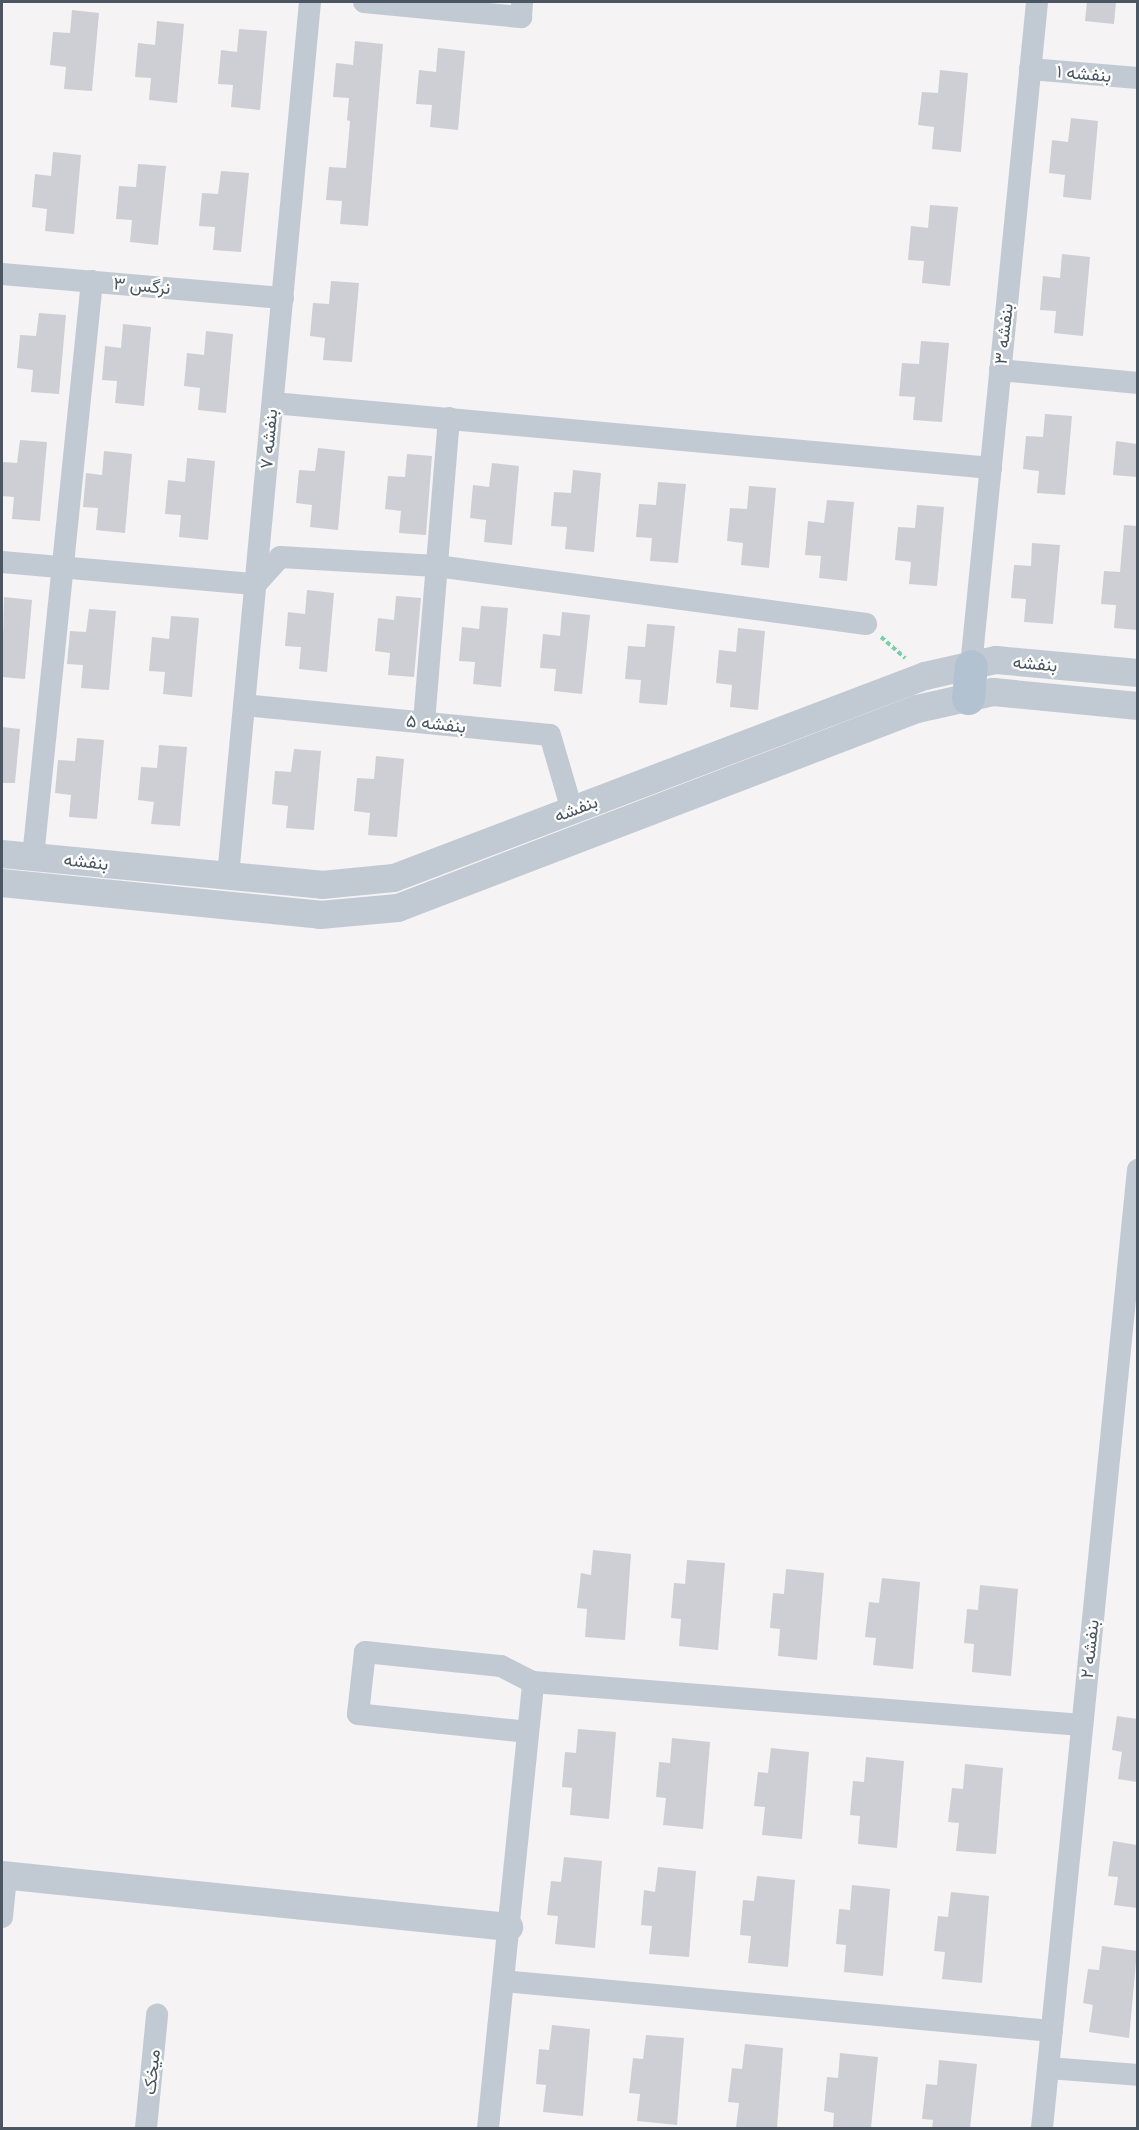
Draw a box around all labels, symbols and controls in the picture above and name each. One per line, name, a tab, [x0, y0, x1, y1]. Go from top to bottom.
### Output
street label: بنفشه ۱	[1056, 61, 1112, 87]
street label: نرگس ۳	[113, 273, 171, 299]
street label: بنفشه ۳	[990, 302, 1018, 366]
street label: بنفشه ۷	[256, 408, 282, 470]
street label: بنفشه	[1012, 651, 1058, 677]
street label: بنفشه ۵	[405, 710, 467, 738]
street label: بنفشه	[551, 791, 601, 827]
street label: بنفشه	[63, 849, 109, 875]
street label: بنفشه ۲	[1076, 1619, 1104, 1679]
street label: میخک	[139, 2048, 165, 2096]

